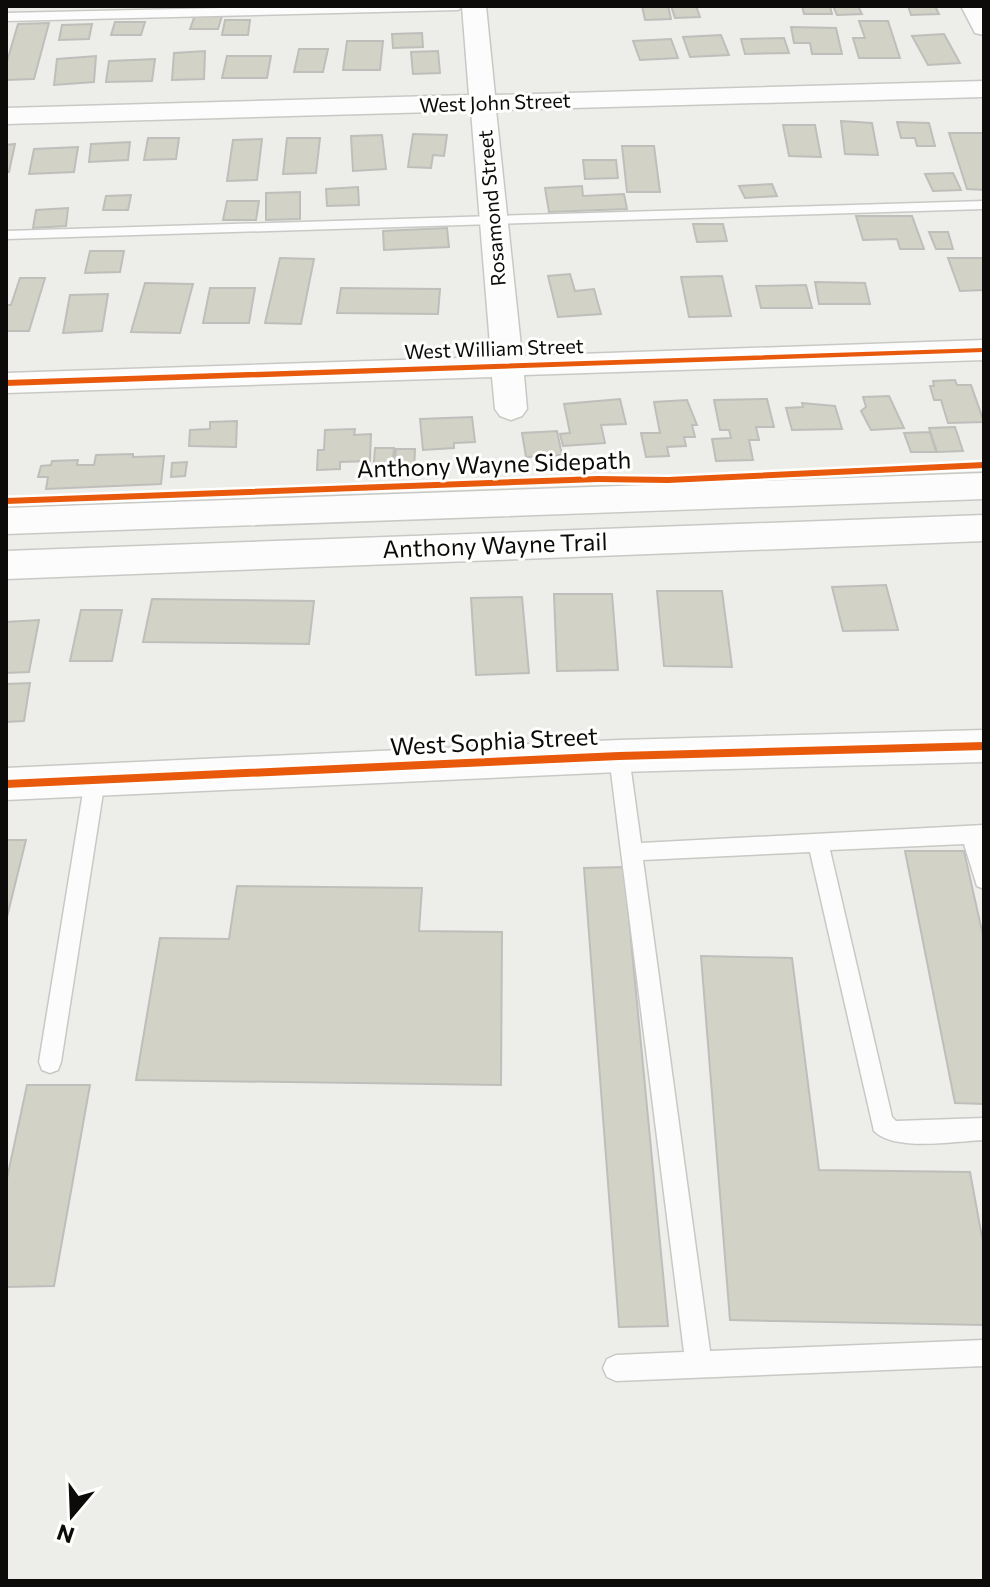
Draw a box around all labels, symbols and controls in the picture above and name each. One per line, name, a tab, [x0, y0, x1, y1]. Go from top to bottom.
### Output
street label: West John Street	[419, 87, 571, 117]
street label: Rosamond Street	[472, 129, 510, 287]
street label: West William Street	[404, 333, 584, 363]
street label: Anthony Wayne Sidepath	[356, 444, 632, 483]
street label: Anthony Wayne Trail	[382, 526, 608, 563]
street label: West Sophia Street	[389, 721, 599, 760]
north arrow	[32, 1475, 112, 1555]
text: N	[53, 1519, 78, 1550]

